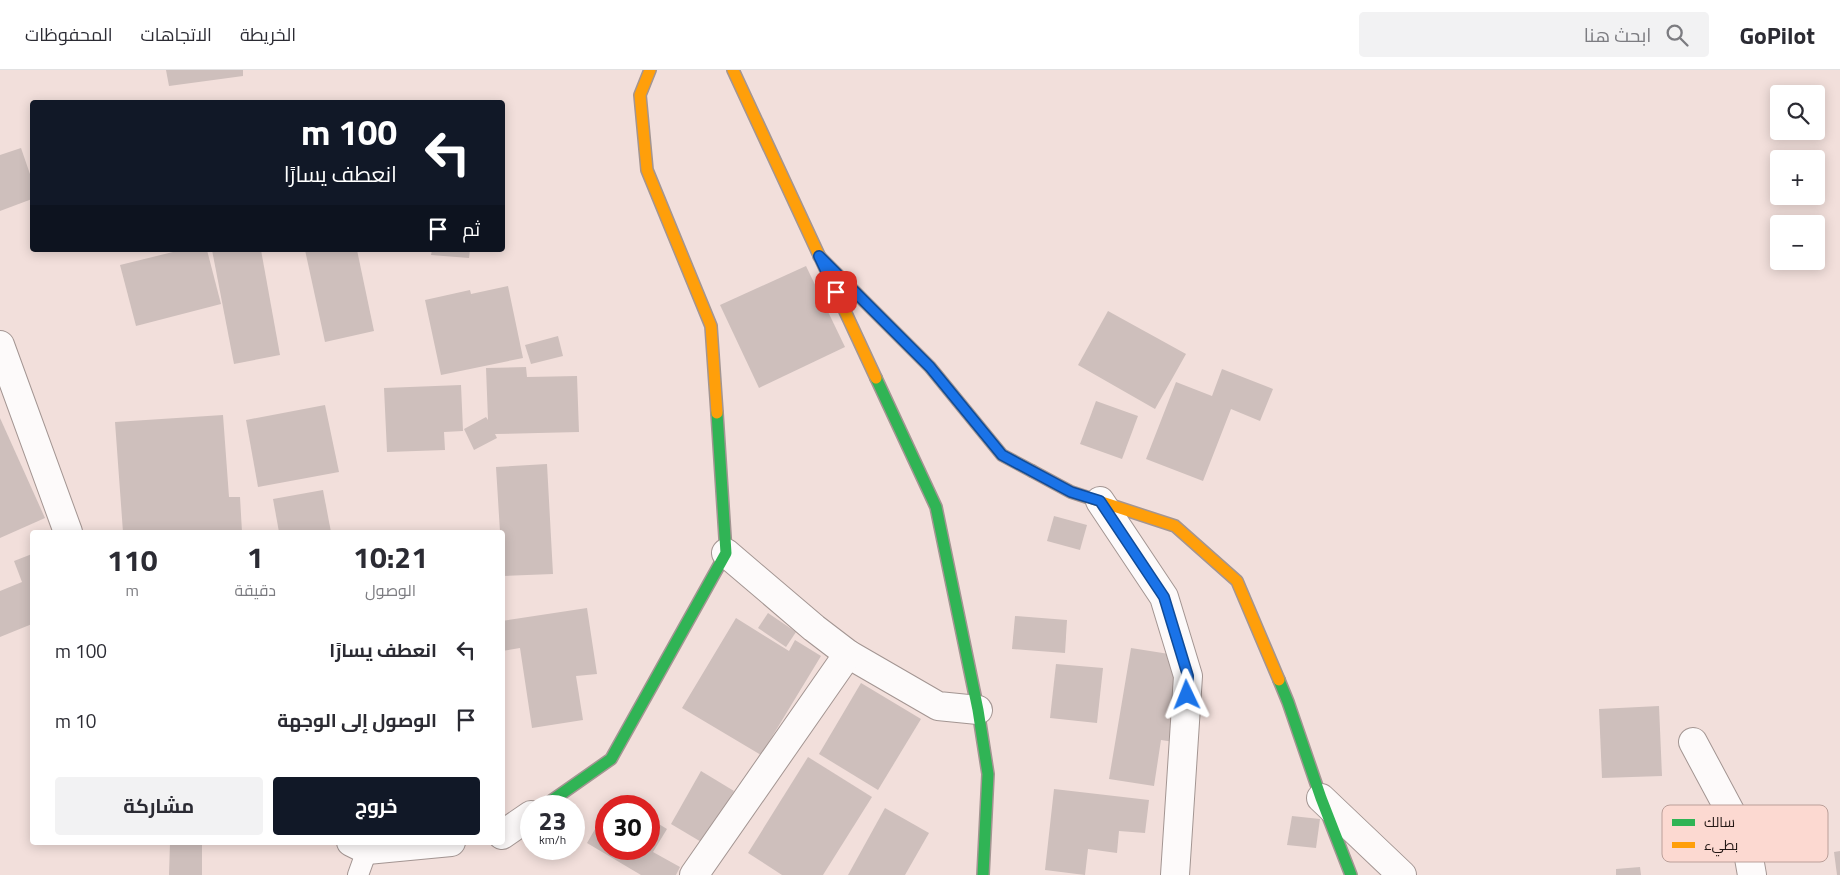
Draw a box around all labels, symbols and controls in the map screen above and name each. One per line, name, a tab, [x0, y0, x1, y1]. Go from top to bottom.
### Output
search box	[1359, 12, 1709, 57]
text: GoPilot	[1739, 17, 1815, 53]
text: ابحث هنا	[1584, 20, 1651, 49]
text: المحفوظات	[25, 21, 113, 48]
text: الاتجاهات	[141, 21, 212, 48]
text: الخريطة	[240, 21, 296, 48]
icon: search	[1663, 21, 1691, 49]
map controls	[1770, 85, 1825, 270]
button: search	[1770, 85, 1825, 140]
text: 100 m	[301, 105, 397, 159]
icon: left	[415, 120, 480, 185]
button: +	[1770, 150, 1825, 205]
text: انعطف يسارًا	[284, 157, 397, 191]
text: ثم	[462, 214, 480, 243]
icon: arrive	[424, 215, 452, 243]
button: −	[1770, 215, 1825, 270]
pin	[815, 271, 857, 313]
icon: arrive	[822, 278, 850, 306]
text: 1	[247, 534, 264, 580]
text: 10:21	[353, 534, 428, 580]
text: 110	[107, 537, 157, 583]
text: m	[126, 578, 139, 602]
text: دقيقة	[234, 578, 276, 602]
text: الوصول	[365, 578, 416, 602]
text: انعطف يسارًا	[329, 635, 437, 664]
text: 100 m	[55, 636, 107, 665]
icon: left	[452, 636, 480, 664]
position arrow	[1160, 668, 1212, 720]
text: الوصول إلى الوجهة	[277, 705, 437, 734]
text: 10 m	[55, 706, 96, 735]
icon: arrive	[452, 706, 480, 734]
button: مشاركة	[55, 777, 263, 835]
button: خروج	[273, 777, 480, 835]
speed limit sign: 30	[595, 795, 660, 860]
text: 23	[538, 802, 567, 840]
legend	[1662, 805, 1828, 862]
text: سالك	[1704, 811, 1735, 832]
text: km/h	[539, 830, 566, 849]
text: بطيء	[1704, 834, 1738, 857]

